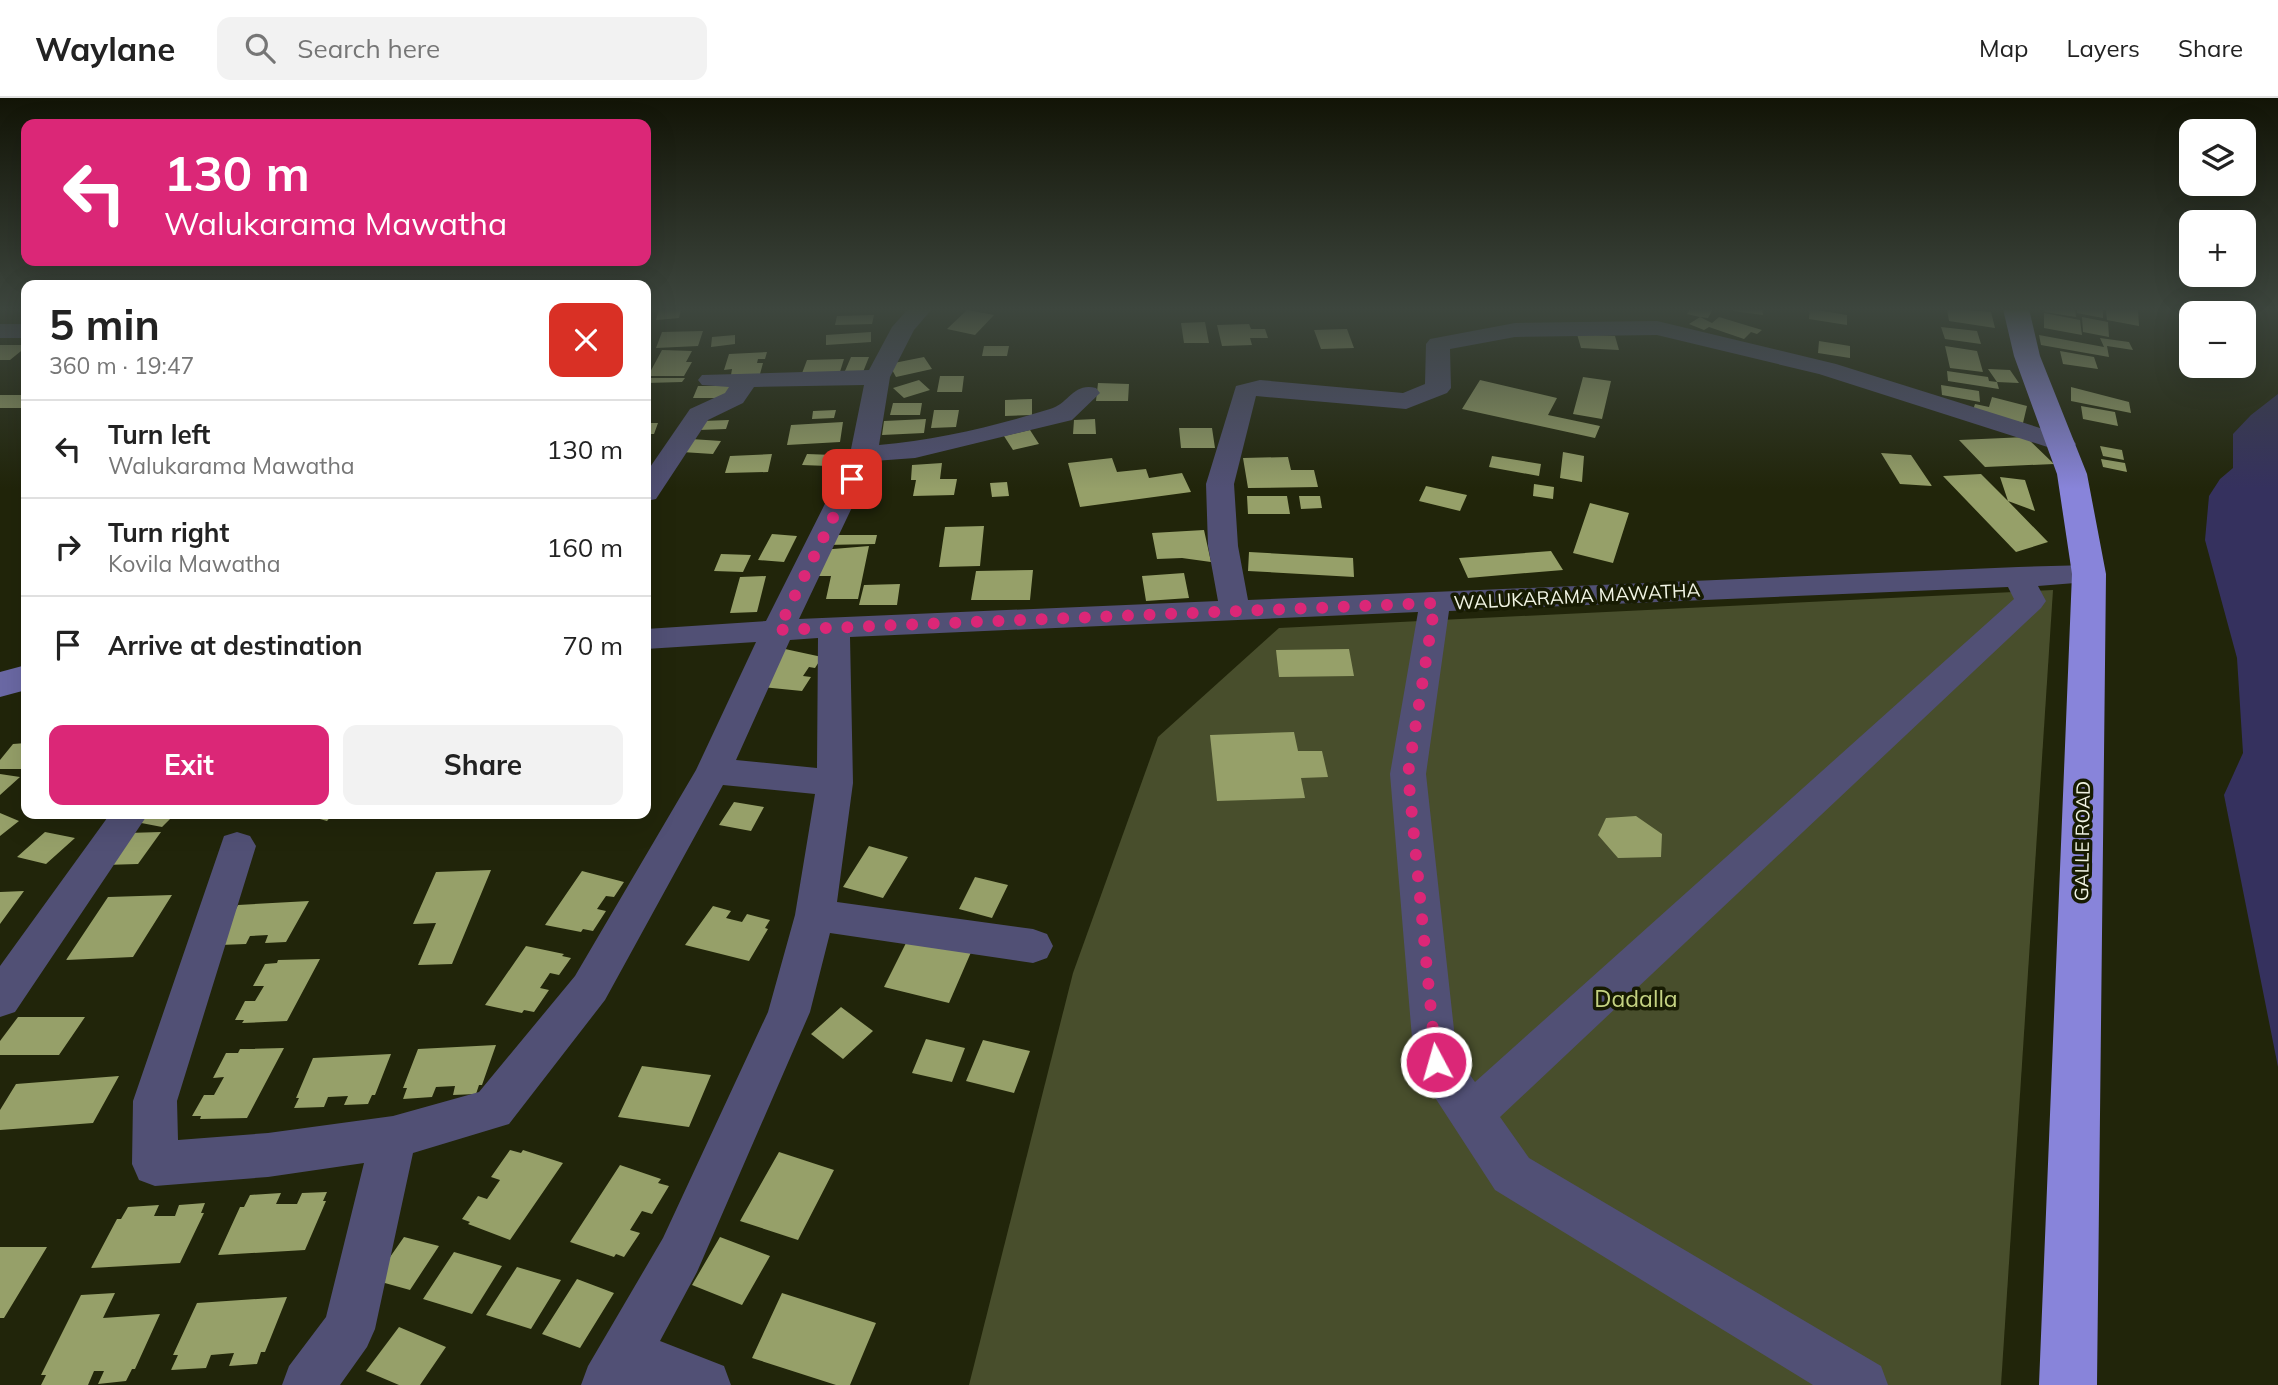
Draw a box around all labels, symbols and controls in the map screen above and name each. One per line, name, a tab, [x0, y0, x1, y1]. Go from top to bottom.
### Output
search box	[217, 17, 707, 80]
text: Waylane	[35, 28, 175, 69]
icon: search	[241, 29, 279, 67]
text: Search here	[297, 32, 440, 65]
text: Map	[1979, 33, 2028, 63]
text: Layers	[2066, 33, 2140, 63]
text: Share	[2178, 33, 2243, 63]
map controls	[2179, 119, 2256, 378]
button: layers	[2179, 119, 2256, 196]
text: 130 m	[164, 142, 310, 203]
icon: left	[49, 147, 140, 238]
text: Walukarama Mawatha	[164, 203, 507, 243]
button: +	[2179, 210, 2256, 287]
text: 5 min	[49, 298, 160, 351]
button: −	[2179, 301, 2256, 378]
button: close	[549, 303, 623, 377]
text: 360 m · 19:47	[49, 351, 194, 380]
text: Turn left	[108, 418, 210, 451]
icon: left	[49, 430, 87, 468]
text: 130 m	[547, 433, 623, 466]
pin	[822, 449, 882, 509]
text: Walukarama Mawatha	[108, 451, 355, 480]
icon: arrive	[833, 460, 871, 498]
text: Turn right	[108, 516, 229, 549]
icon: right	[49, 528, 87, 566]
text: 160 m	[547, 531, 623, 564]
text: Kovila Mawatha	[108, 549, 281, 578]
street label: WALUKARAMA MAWATHA	[1453, 578, 1701, 614]
icon: arrive	[49, 626, 87, 664]
text: Arrive at destination	[108, 629, 363, 662]
text: 70 m	[562, 629, 623, 662]
button: Exit	[49, 725, 329, 805]
button: Share	[343, 725, 623, 805]
street label: GALLE ROAD	[2069, 781, 2095, 901]
park label: Dadalla	[1594, 984, 1678, 1013]
position arrow	[1399, 1025, 1473, 1099]

